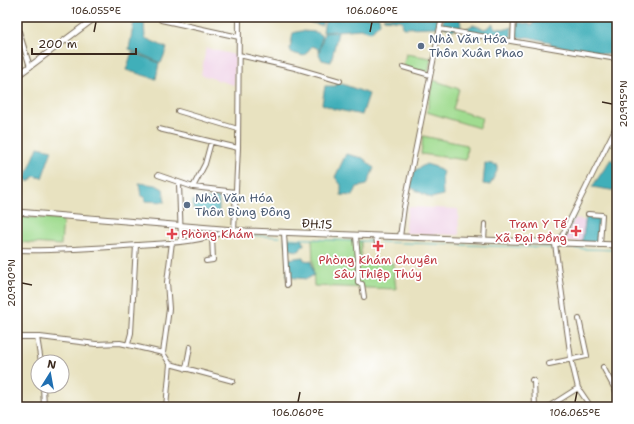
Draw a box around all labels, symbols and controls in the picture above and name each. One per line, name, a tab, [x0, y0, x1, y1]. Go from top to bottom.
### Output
text: 106.055°E	[71, 4, 121, 17]
text: 106.060°E	[346, 4, 398, 17]
scale bar	[32, 30, 136, 56]
place label: Nhà Văn Hóa Thôn Xuân Phao	[429, 31, 524, 61]
text: 200 m	[38, 36, 77, 52]
marker: Nhà Văn Hóa Thôn Xuân Phao	[416, 41, 426, 51]
text: 20.995°N	[617, 80, 630, 128]
place label: Nhà Văn Hóa Thôn Bùng Đông	[195, 190, 290, 220]
marker: Nhà Văn Hóa Thôn Bùng Đông	[182, 200, 192, 210]
street label: ĐH.15	[301, 215, 333, 233]
place label: Trạm Y Tế Xã Đại Đồng	[495, 216, 567, 246]
marker: Trạm Y Tế Xã Đại Đồng	[570, 225, 582, 237]
place label: Phòng Khám	[181, 226, 254, 242]
marker: Phòng Khám	[166, 228, 178, 240]
marker: Phòng Khám Chuyên Sâu Thiệp Thúy	[372, 240, 384, 252]
place label: Phòng Khám Chuyên Sâu Thiệp Thúy	[319, 252, 437, 282]
text: 20.990°N	[5, 259, 18, 307]
north arrow	[30, 354, 70, 394]
text: N	[46, 356, 58, 373]
text: 106.060°E	[272, 406, 324, 419]
text: 106.065°E	[550, 406, 600, 419]

